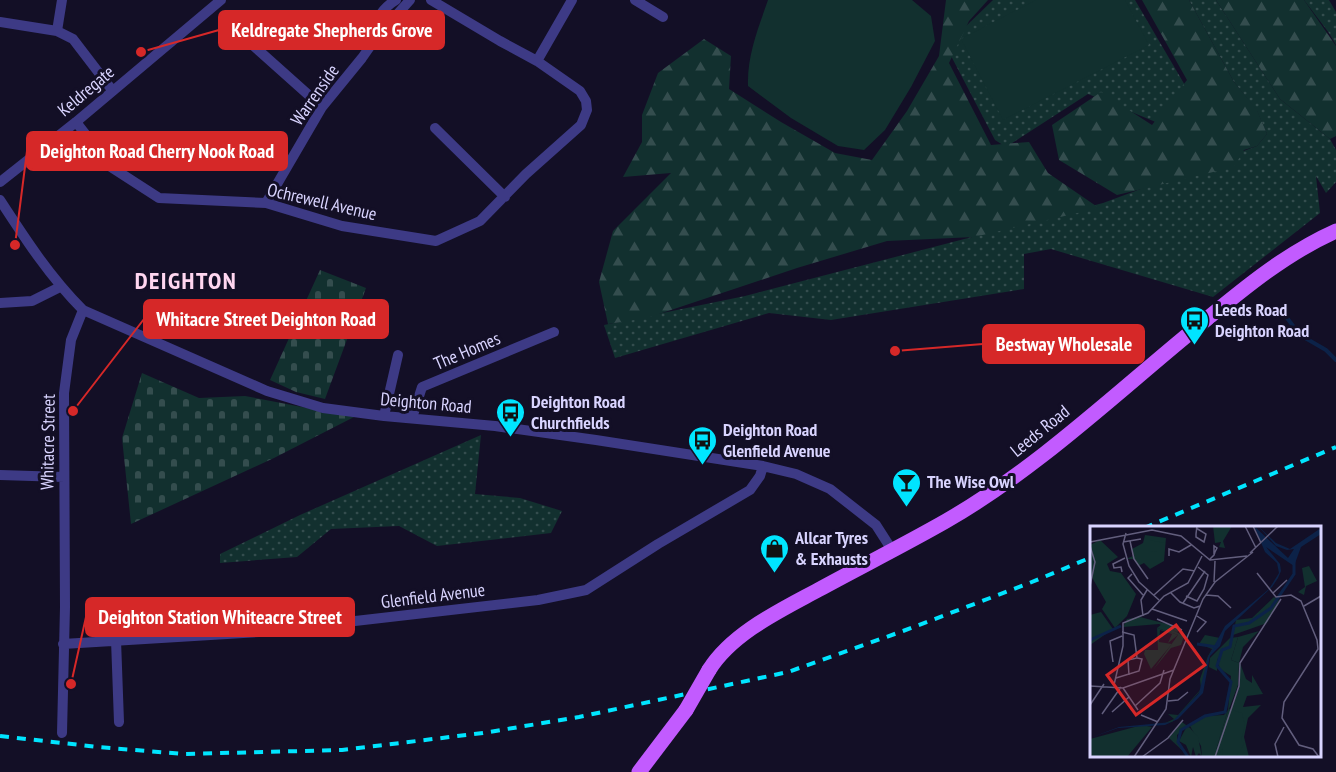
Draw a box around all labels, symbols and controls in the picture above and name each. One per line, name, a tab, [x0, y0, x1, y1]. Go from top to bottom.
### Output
callout: Keldregate Shepherds Grove	[219, 11, 444, 49]
text: Keldregate Shepherds Grove	[231, 17, 433, 43]
street label: Keldregate	[53, 60, 119, 121]
street label: Warrenside	[285, 60, 344, 130]
callout: Deighton Road Cherry Nook Road	[27, 132, 287, 170]
text: Deighton Road Cherry Nook Road	[40, 138, 274, 164]
street label: Ochrewell Avenue	[265, 178, 379, 225]
district label: DEIGHTON	[135, 265, 237, 296]
place label: Leeds Road Deighton Road	[1215, 298, 1309, 342]
callout: Whitacre Street Deighton Road	[144, 300, 388, 338]
bus stop icon: Leeds Road Deighton Road	[1178, 304, 1210, 346]
text: Whitacre Street Deighton Road	[155, 306, 376, 332]
callout: Bestway Wholesale	[983, 325, 1144, 363]
street label: The Homes	[430, 326, 503, 375]
text: Bestway Wholesale	[996, 331, 1132, 357]
street label: Deighton Road	[379, 387, 473, 418]
place label: Deighton Road Churchfields	[531, 390, 625, 434]
street label: Whitacre Street	[35, 394, 60, 490]
bus stop icon: Deighton Road Churchfields	[494, 396, 526, 438]
street label: Leeds Road	[1005, 400, 1074, 462]
place label: Deighton Road Glenfield Avenue	[723, 418, 831, 462]
bus stop icon: Deighton Road Glenfield Avenue	[686, 424, 718, 466]
bar icon: The Wise Owl	[890, 466, 922, 508]
place label: The Wise Owl	[927, 470, 1015, 493]
place label: Allcar Tyres & Exhausts	[794, 526, 868, 570]
inset map	[1090, 526, 1321, 757]
shop icon: Allcar Tyres & Exhausts	[758, 532, 790, 574]
street label: Glenfield Avenue	[380, 578, 486, 613]
callout: Deighton Station Whiteacre Street	[86, 598, 354, 636]
text: Deighton Station Whiteacre Street	[98, 604, 342, 630]

